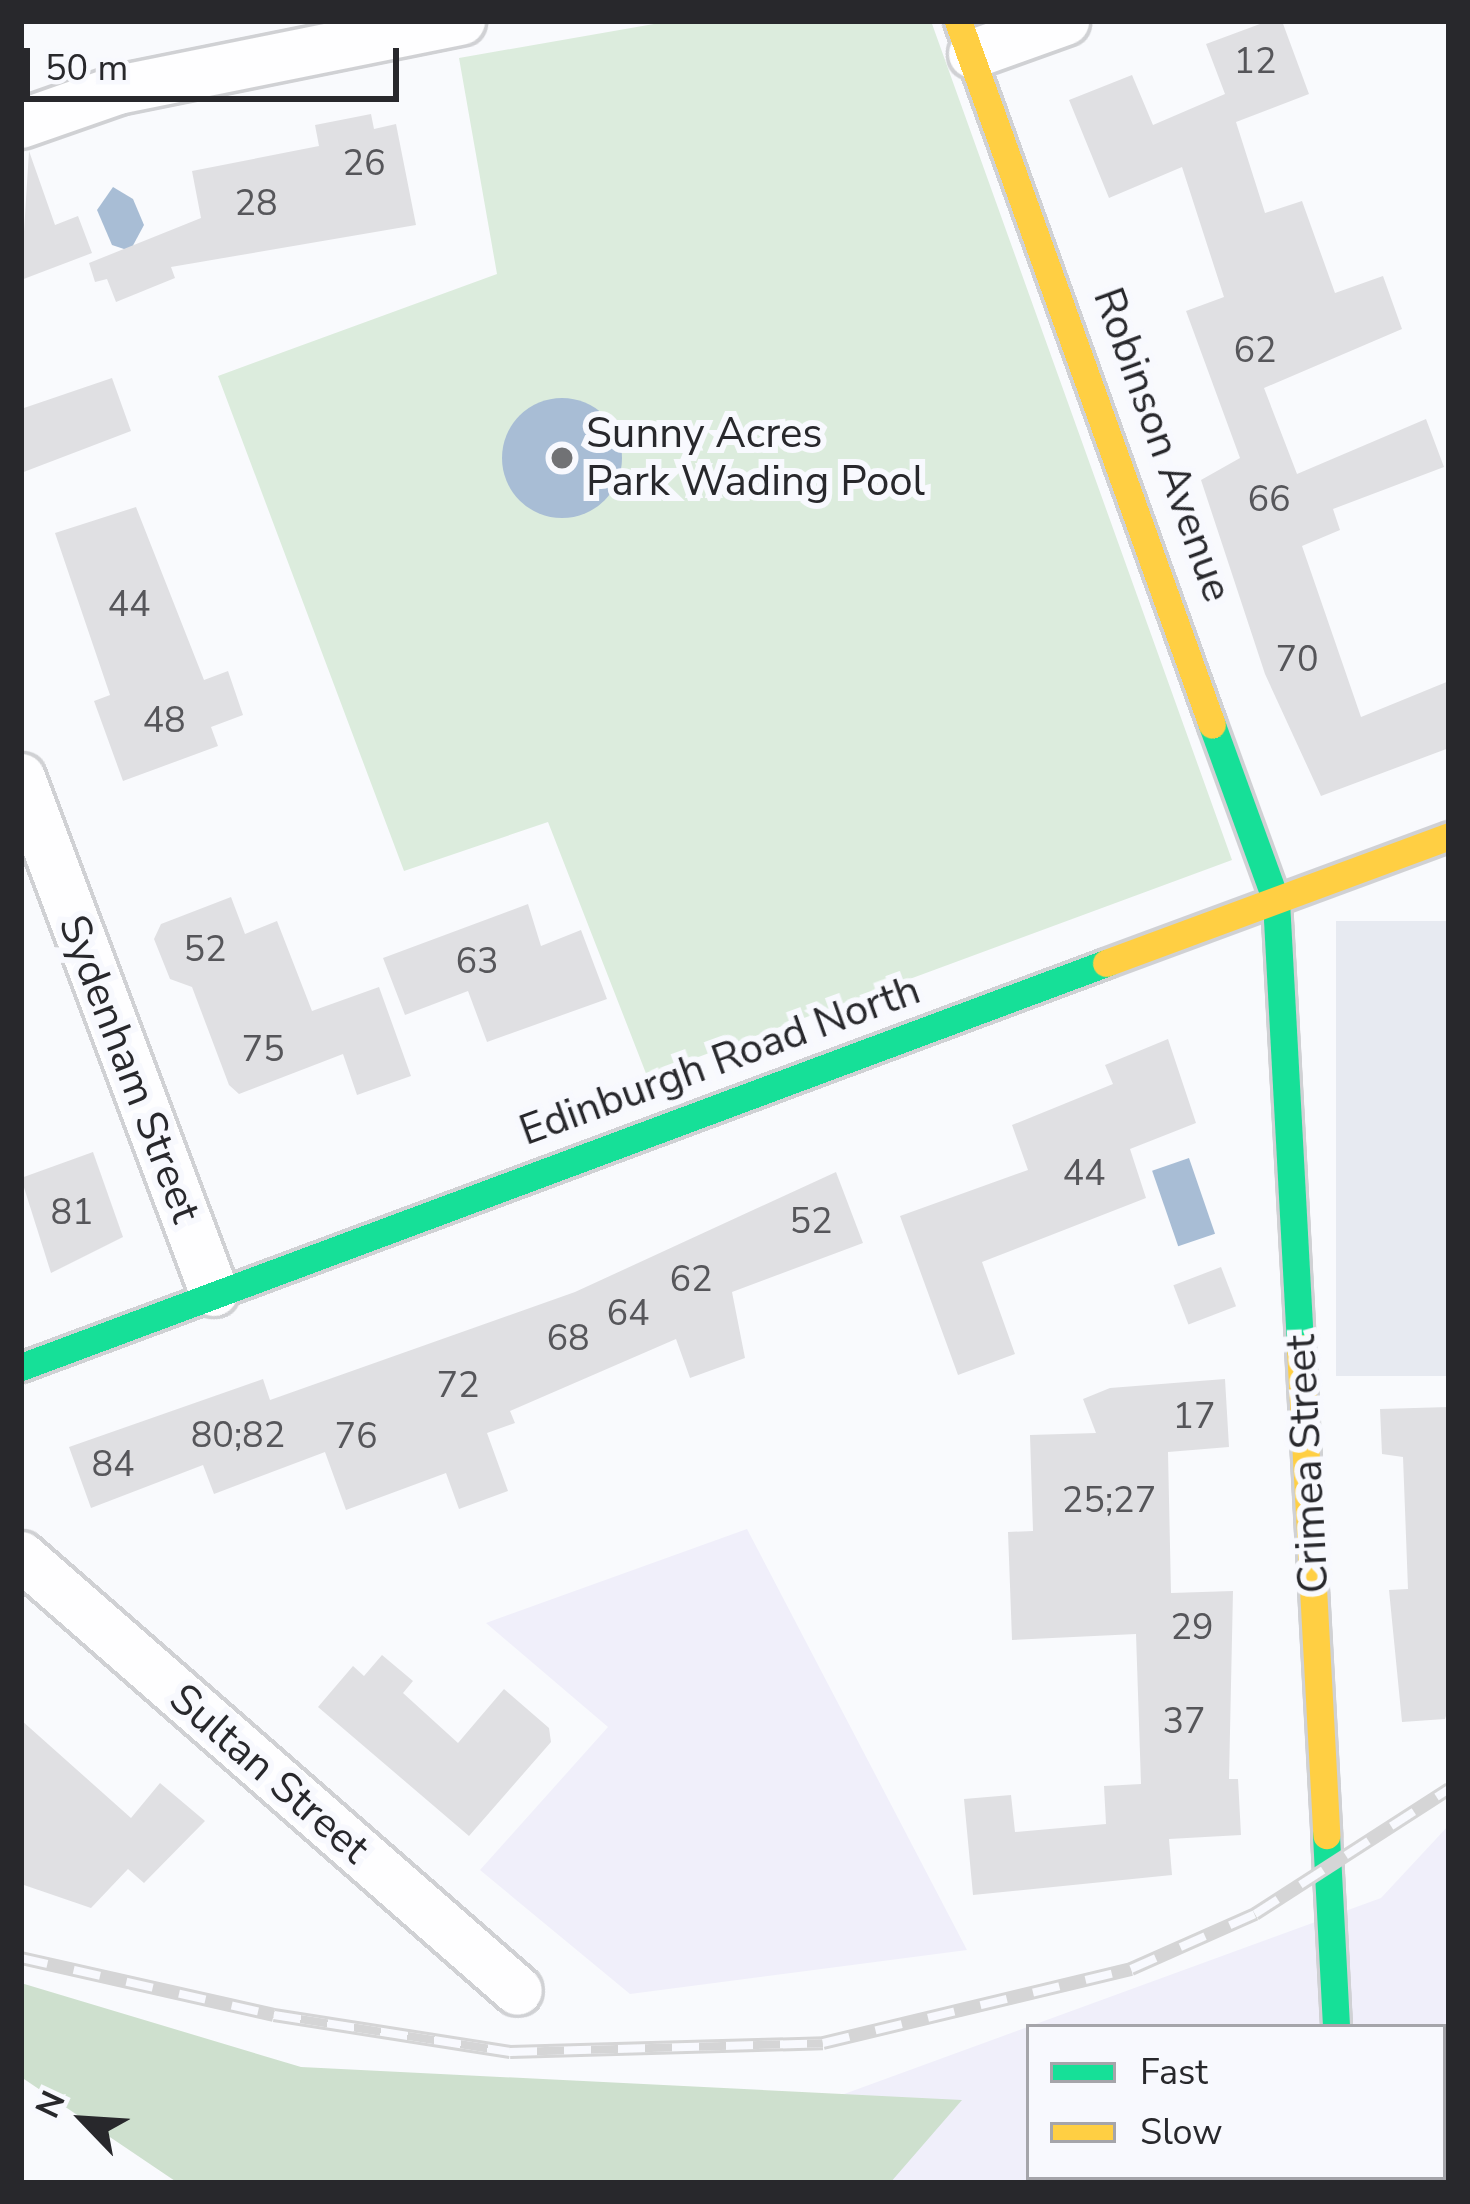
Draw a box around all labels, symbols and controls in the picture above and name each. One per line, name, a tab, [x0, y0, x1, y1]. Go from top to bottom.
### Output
scale bar	[30, 24, 405, 98]
house number: 12	[1233, 40, 1277, 84]
text: 50 m	[45, 44, 128, 93]
house number: 26	[342, 142, 386, 186]
house number: 28	[234, 182, 278, 226]
street label: Robinson Avenue	[1082, 281, 1242, 609]
house number: 62	[1233, 329, 1277, 373]
place label: Sunny Acres Park Wading Pool	[586, 409, 925, 508]
marker: Sunny Acres Park Wading Pool	[549, 445, 575, 471]
house number: 66	[1247, 478, 1291, 522]
house number: 44	[107, 583, 151, 627]
house number: 70	[1275, 638, 1319, 682]
house number: 48	[142, 699, 186, 743]
street label: Sydenham Street	[47, 908, 211, 1230]
house number: 52	[183, 928, 227, 972]
house number: 63	[455, 940, 499, 984]
street label: Edinburgh Road North	[513, 965, 927, 1157]
house number: 75	[241, 1028, 285, 1072]
house number: 44	[1062, 1152, 1106, 1196]
house number: 81	[50, 1191, 94, 1235]
house number: 52	[789, 1200, 833, 1244]
house number: 62	[669, 1258, 713, 1302]
house number: 64	[606, 1292, 650, 1336]
house number: 68	[546, 1317, 590, 1361]
street label: Crimea Street	[1276, 1333, 1340, 1595]
house number: 72	[436, 1364, 480, 1408]
house number: 17	[1172, 1395, 1216, 1439]
house number: 80;82	[191, 1414, 285, 1458]
house number: 76	[334, 1415, 378, 1459]
house number: 84	[91, 1443, 135, 1487]
house number: 25;27	[1062, 1479, 1156, 1523]
house number: 29	[1170, 1606, 1214, 1650]
street label: Sultan Street	[159, 1674, 379, 1874]
house number: 37	[1162, 1700, 1206, 1744]
legend	[1026, 2024, 1446, 2180]
text: Fast	[1140, 2048, 1208, 2097]
north arrow	[24, 2060, 144, 2180]
text: N	[25, 2084, 77, 2125]
text: Slow	[1140, 2108, 1223, 2157]

